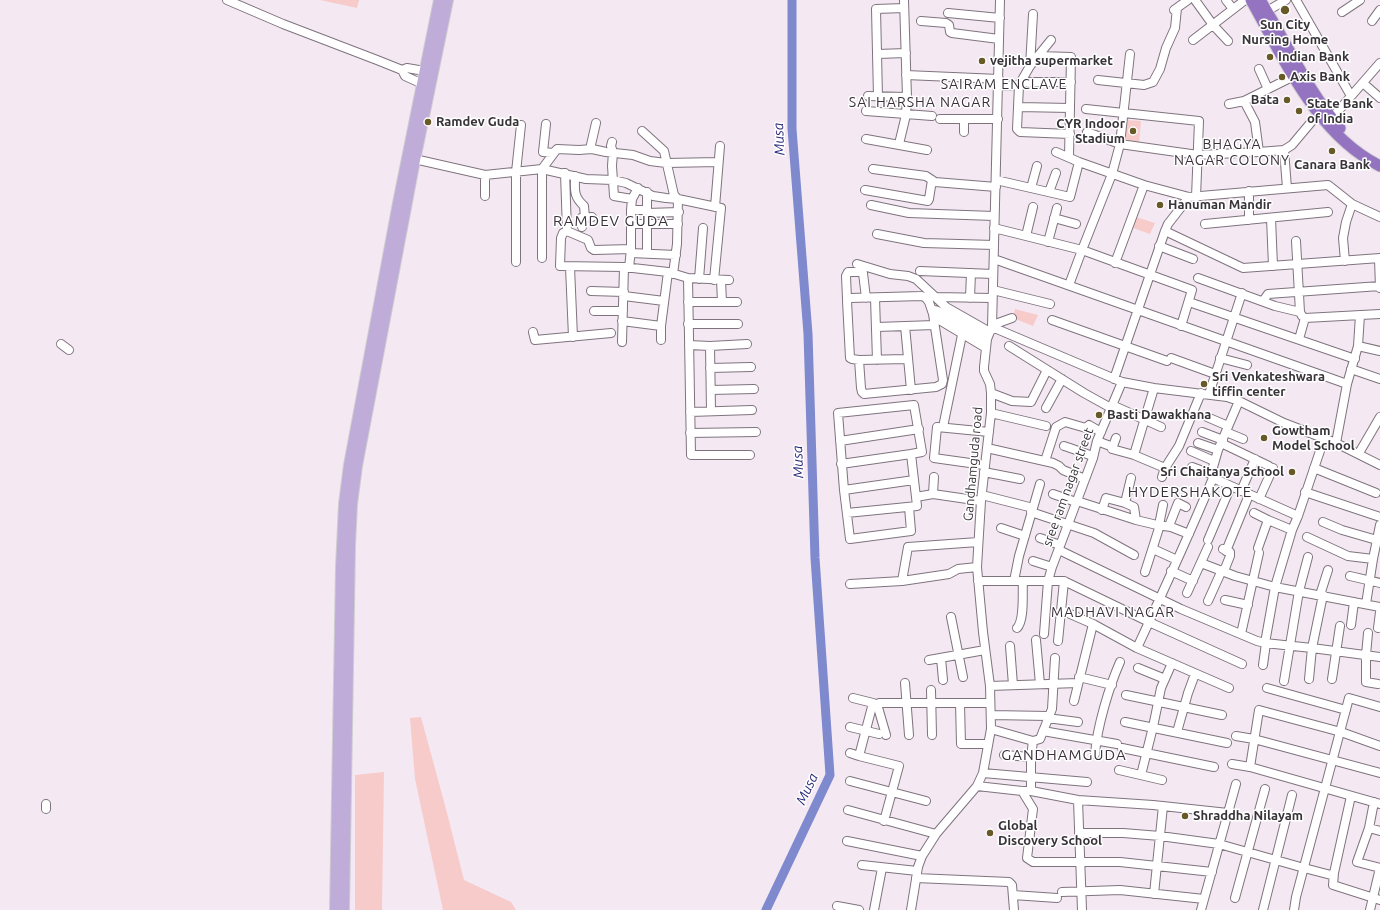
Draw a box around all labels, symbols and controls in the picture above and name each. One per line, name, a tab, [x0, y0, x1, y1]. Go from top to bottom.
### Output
marker: Sun City Nursing Home	[1279, 4, 1291, 16]
place label: Sun City Nursing Home	[1242, 17, 1328, 48]
place label: Indian Bank	[1278, 49, 1349, 65]
marker: Indian Bank	[1265, 52, 1275, 62]
place label: vejitha supermarket	[990, 53, 1113, 69]
marker: vejitha supermarket	[977, 56, 987, 66]
place label: Axis Bank	[1290, 69, 1350, 85]
marker: Axis Bank	[1277, 72, 1287, 82]
district label: SAIRAM ENCLAVE	[941, 76, 1067, 92]
place label: Bata	[1251, 92, 1279, 108]
district label: SAI HARSHA NAGAR	[849, 94, 991, 110]
marker: Bata	[1282, 95, 1292, 105]
place label: State Bank of India	[1307, 96, 1373, 127]
marker: State Bank of India	[1294, 106, 1304, 116]
place label: Ramdev Guda	[436, 114, 519, 130]
place label: CYR Indoor Stadium	[1056, 116, 1125, 147]
marker: Ramdev Guda	[423, 117, 433, 127]
water label: Musa	[770, 122, 788, 156]
marker: CYR Indoor Stadium	[1128, 126, 1138, 136]
district label: BHAGYA NAGAR COLONY	[1174, 136, 1290, 168]
marker: Canara Bank	[1327, 146, 1337, 156]
place label: Canara Bank	[1294, 157, 1370, 173]
place label: Hanuman Mandir	[1168, 197, 1272, 213]
marker: Hanuman Mandir	[1155, 200, 1165, 210]
district label: RAMDEV GUDA	[553, 212, 669, 230]
place label: Sri Venkateshwara tiffin center	[1212, 369, 1325, 400]
marker: Sri Venkateshwara tiffin center	[1199, 379, 1209, 389]
street label: Gandhamguda road	[960, 406, 986, 522]
place label: Basti Dawakhana	[1107, 407, 1211, 423]
marker: Basti Dawakhana	[1094, 410, 1104, 420]
place label: Gowtham Model School	[1272, 423, 1355, 454]
street label: sree ram nagar street	[1039, 426, 1097, 548]
marker: Gowtham Model School	[1259, 433, 1269, 443]
water label: Musa	[789, 445, 807, 479]
place label: Sri Chaitanya School	[1160, 464, 1284, 480]
marker: Sri Chaitanya School	[1287, 467, 1297, 477]
district label: HYDERSHAKOTE	[1128, 483, 1252, 501]
district label: MADHAVI NAGAR	[1051, 604, 1175, 620]
district label: GANDHAMGUDA	[1001, 746, 1127, 764]
water label: Musa	[792, 771, 822, 807]
place label: Shraddha Nilayam	[1193, 808, 1303, 824]
marker: Shraddha Nilayam	[1180, 811, 1190, 821]
place label: Global Discovery School	[998, 818, 1102, 849]
marker: Global Discovery School	[985, 828, 995, 838]

